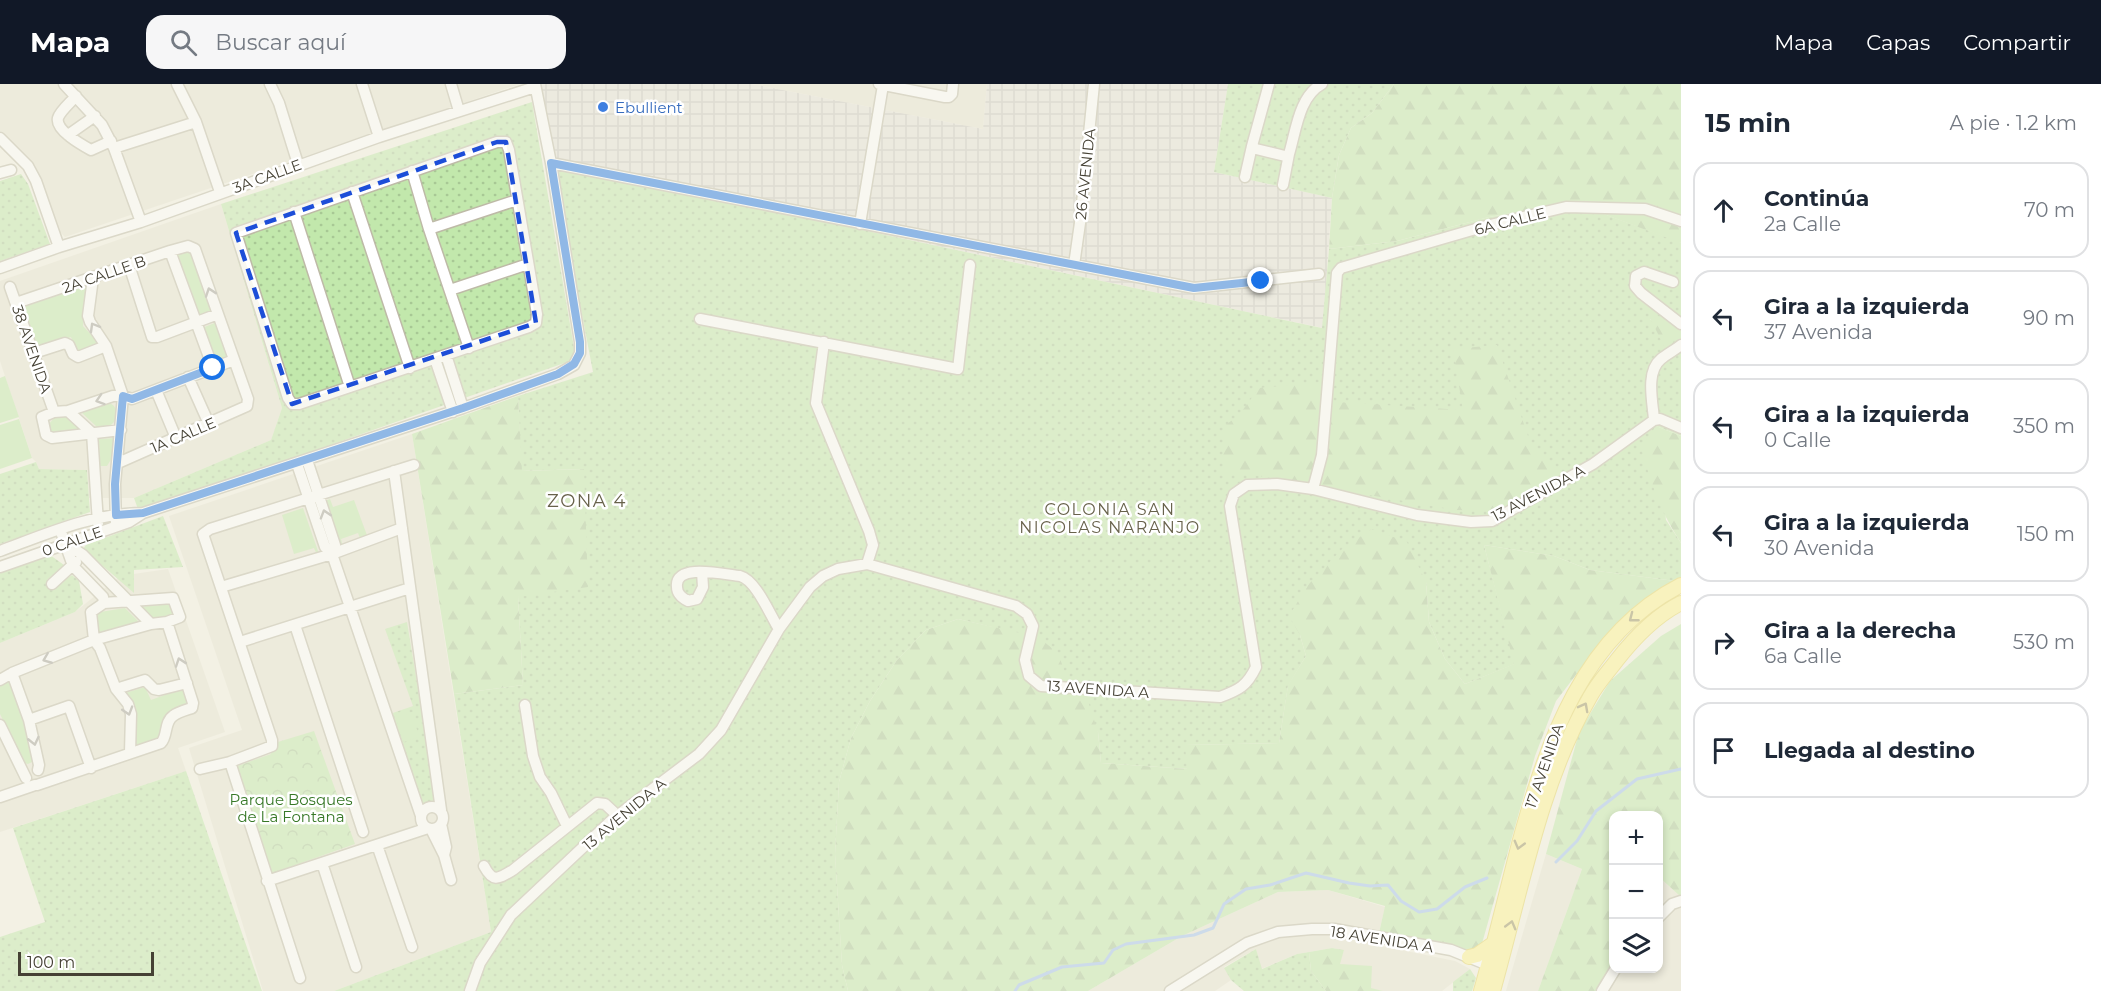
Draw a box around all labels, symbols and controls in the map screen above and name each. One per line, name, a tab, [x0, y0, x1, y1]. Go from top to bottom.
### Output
search box	[146, 15, 566, 69]
text: Mapa	[30, 25, 110, 59]
icon: search	[167, 26, 200, 59]
text: Buscar aquí	[215, 29, 346, 56]
text: Mapa	[1774, 30, 1833, 55]
text: Capas	[1866, 30, 1930, 55]
text: Compartir	[1963, 30, 2071, 55]
place label: Ebullient	[615, 98, 683, 117]
marker: Ebullient	[596, 100, 610, 114]
text: 15 min	[1705, 107, 1791, 139]
text: A pie · 1.2 km	[1950, 111, 2077, 135]
street label: 26 AVENIDA	[1071, 127, 1099, 221]
street label: 3A CALLE	[230, 155, 304, 197]
text: Continúa	[1764, 185, 1869, 212]
icon: ahead	[1707, 194, 1740, 227]
text: 70 m	[2024, 198, 2075, 222]
street label: 6A CALLE	[1472, 203, 1548, 239]
text: 2a Calle	[1764, 212, 1841, 236]
street label: 2A CALLE B	[60, 251, 148, 297]
route end	[1247, 267, 1273, 293]
one-way arrow	[205, 287, 218, 297]
text: Gira a la izquierda	[1764, 293, 1970, 320]
street label: 38 AVENIDA	[8, 302, 56, 396]
icon: left	[1707, 302, 1740, 335]
text: 90 m	[2023, 306, 2075, 330]
text: 37 Avenida	[1764, 320, 1873, 344]
one-way arrow	[90, 323, 101, 333]
route start	[199, 354, 225, 380]
one-way arrow	[95, 393, 106, 406]
text: Gira a la izquierda	[1764, 401, 1970, 428]
icon: left	[1707, 410, 1740, 443]
street label: 1A CALLE	[148, 413, 218, 457]
text: 350 m	[2013, 414, 2075, 438]
text: 0 Calle	[1764, 428, 1831, 452]
street label: 13 AVENIDA A	[1488, 460, 1588, 525]
district label: ZONA 4	[547, 490, 627, 512]
district label: COLONIA SAN NICOLAS NARANJO	[1019, 500, 1201, 537]
one-way arrow	[320, 509, 332, 520]
text: Gira a la izquierda	[1764, 509, 1970, 536]
icon: left	[1707, 518, 1740, 551]
street label: 0 CALLE	[39, 522, 105, 560]
text: 150 m	[2017, 522, 2075, 546]
text: 30 Avenida	[1764, 536, 1874, 560]
one-way arrow	[1629, 611, 1640, 622]
text: Gira a la derecha	[1764, 617, 1956, 644]
icon: right	[1707, 626, 1740, 659]
text: 530 m	[2013, 630, 2075, 654]
text: 6a Calle	[1764, 644, 1842, 668]
one-way arrow	[42, 652, 53, 664]
one-way arrow	[175, 657, 188, 668]
street label: 13 AVENIDA A	[1046, 676, 1150, 702]
one-way arrow	[1577, 703, 1588, 713]
one-way arrow	[121, 705, 133, 716]
street label: 17 AVENIDA	[1521, 721, 1567, 811]
icon: arrive	[1707, 734, 1740, 767]
one-way arrow	[26, 736, 39, 746]
text: Llegada al destino	[1764, 737, 1975, 764]
street label: 13 AVENIDA A	[579, 774, 670, 854]
park label: Parque Bosques de La Fontana	[229, 790, 353, 826]
map controls	[1609, 811, 1663, 973]
button: +	[1609, 811, 1663, 865]
one-way arrow	[1514, 839, 1526, 850]
button: −	[1609, 865, 1663, 919]
button: layers	[1609, 919, 1663, 973]
one-way arrow	[1503, 920, 1516, 930]
street label: 18 AVENIDA A	[1329, 921, 1435, 957]
scale bar	[18, 949, 154, 976]
text: 100 m	[27, 953, 75, 972]

